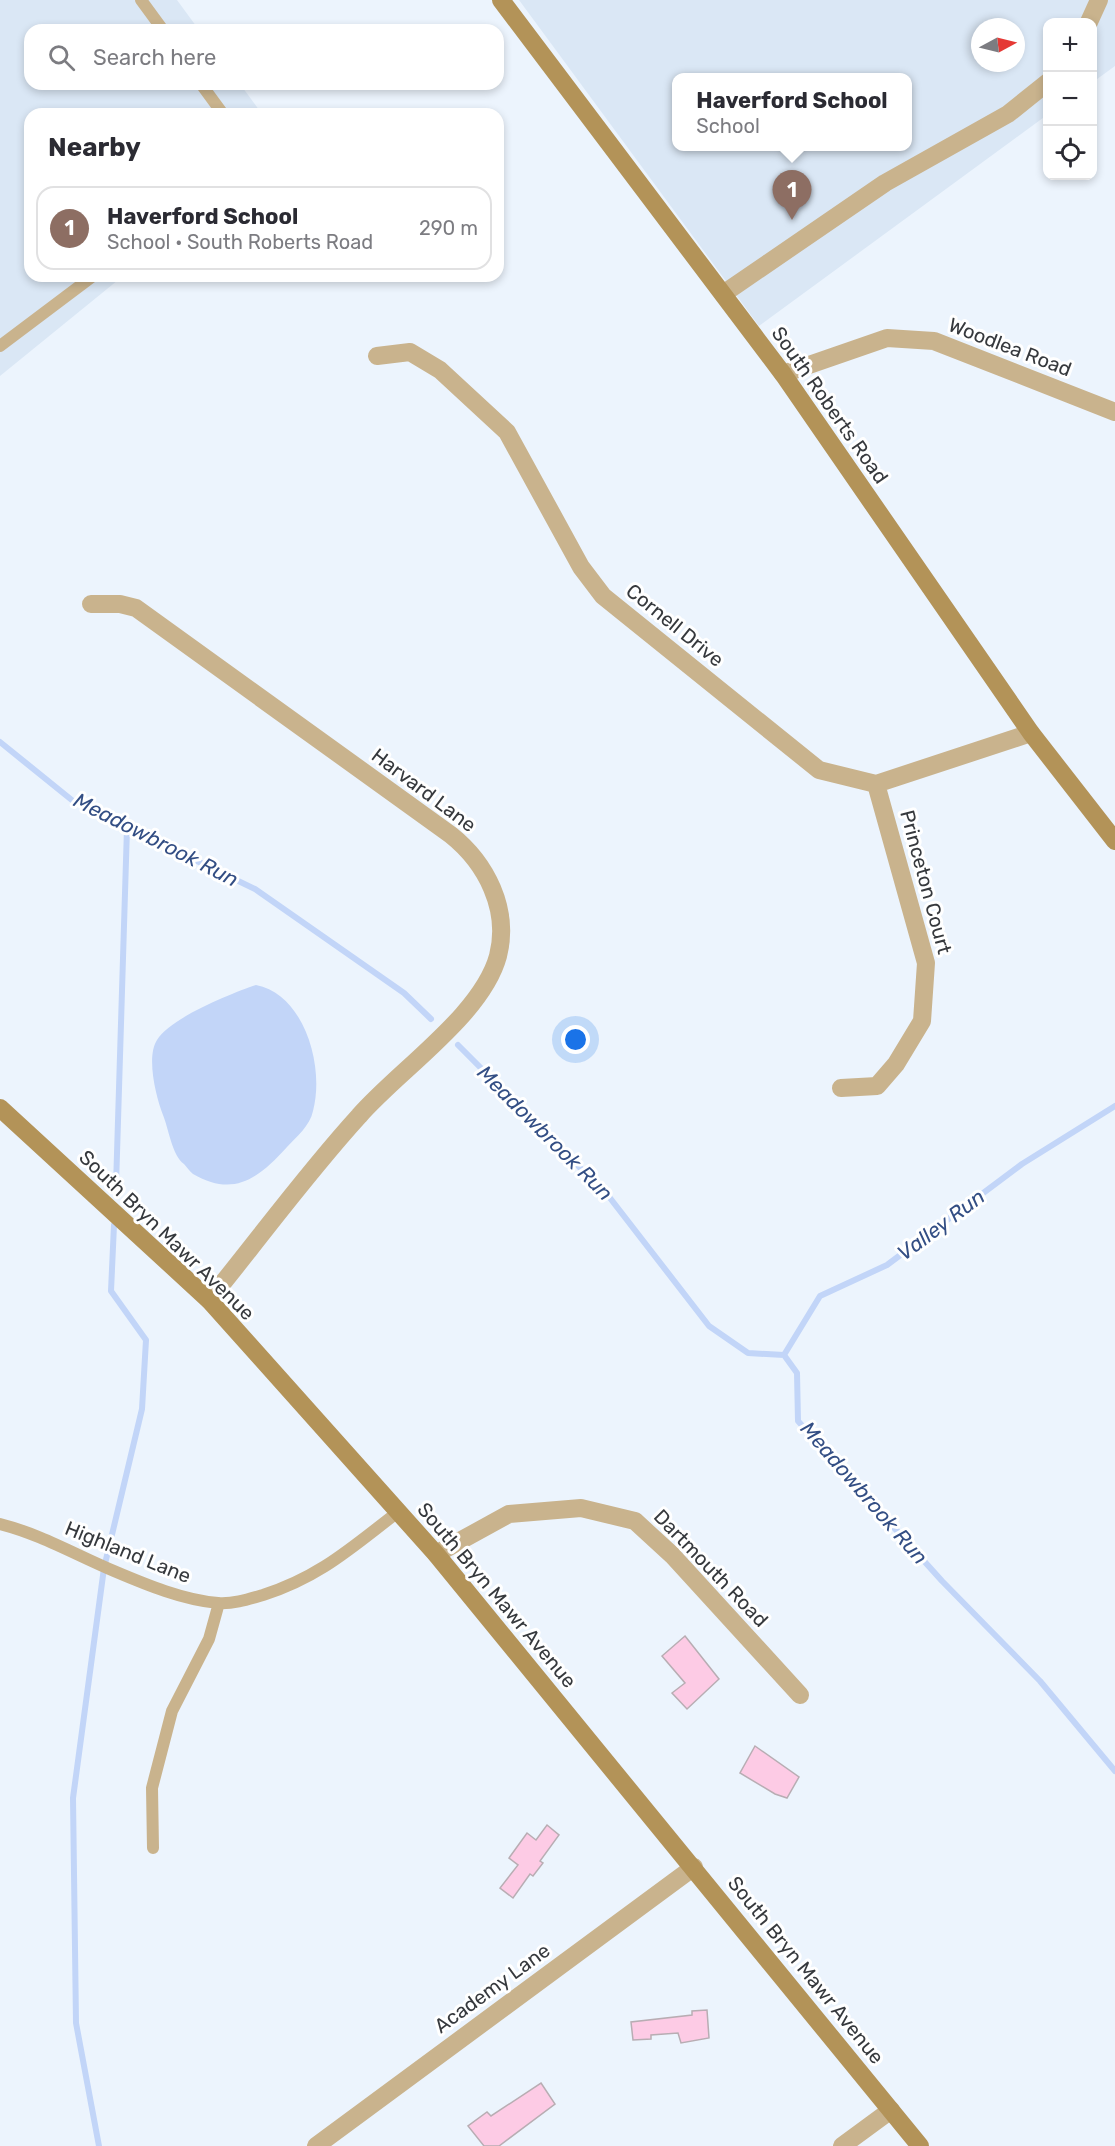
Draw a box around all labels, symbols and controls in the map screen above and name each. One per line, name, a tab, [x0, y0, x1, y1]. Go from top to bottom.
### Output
north arrow	[971, 18, 1025, 72]
map controls	[1043, 18, 1097, 180]
button: +	[1043, 18, 1097, 72]
search box	[24, 24, 504, 90]
icon: search	[45, 41, 78, 74]
text: Search here	[93, 44, 216, 71]
button: −	[1043, 72, 1097, 126]
popup	[672, 73, 912, 151]
text: Haverford School	[696, 87, 888, 114]
text: School	[696, 114, 760, 138]
button: locate	[1043, 126, 1097, 180]
text: Nearby	[48, 132, 141, 163]
pin: 1	[772, 170, 812, 220]
text: Haverford School	[107, 203, 298, 230]
text: 1	[65, 216, 74, 240]
text: 290 m	[419, 216, 478, 240]
text: School · South Roberts Road	[107, 230, 373, 254]
street label: Woodlea Road	[945, 313, 1075, 381]
street label: South Roberts Road	[767, 322, 893, 488]
street label: Cornell Drive	[621, 578, 729, 672]
street label: Harvard Lane	[367, 743, 481, 837]
water label: Meadowbrook Run	[70, 787, 243, 892]
street label: Princeton Court	[895, 807, 957, 957]
your location	[561, 1025, 590, 1054]
water label: Meadowbrook Run	[472, 1060, 618, 1206]
street label: South Bryn Mawr Avenue	[74, 1145, 260, 1325]
water label: Valley Run	[892, 1184, 989, 1266]
water label: Meadowbrook Run	[796, 1416, 933, 1569]
street label: South Bryn Mawr Avenue	[412, 1498, 582, 1692]
street label: Dartmouth Road	[649, 1504, 773, 1632]
street label: Highland Lane	[62, 1516, 194, 1588]
street label: South Bryn Mawr Avenue	[723, 1871, 889, 2069]
street label: Academy Lane	[430, 1938, 554, 2038]

